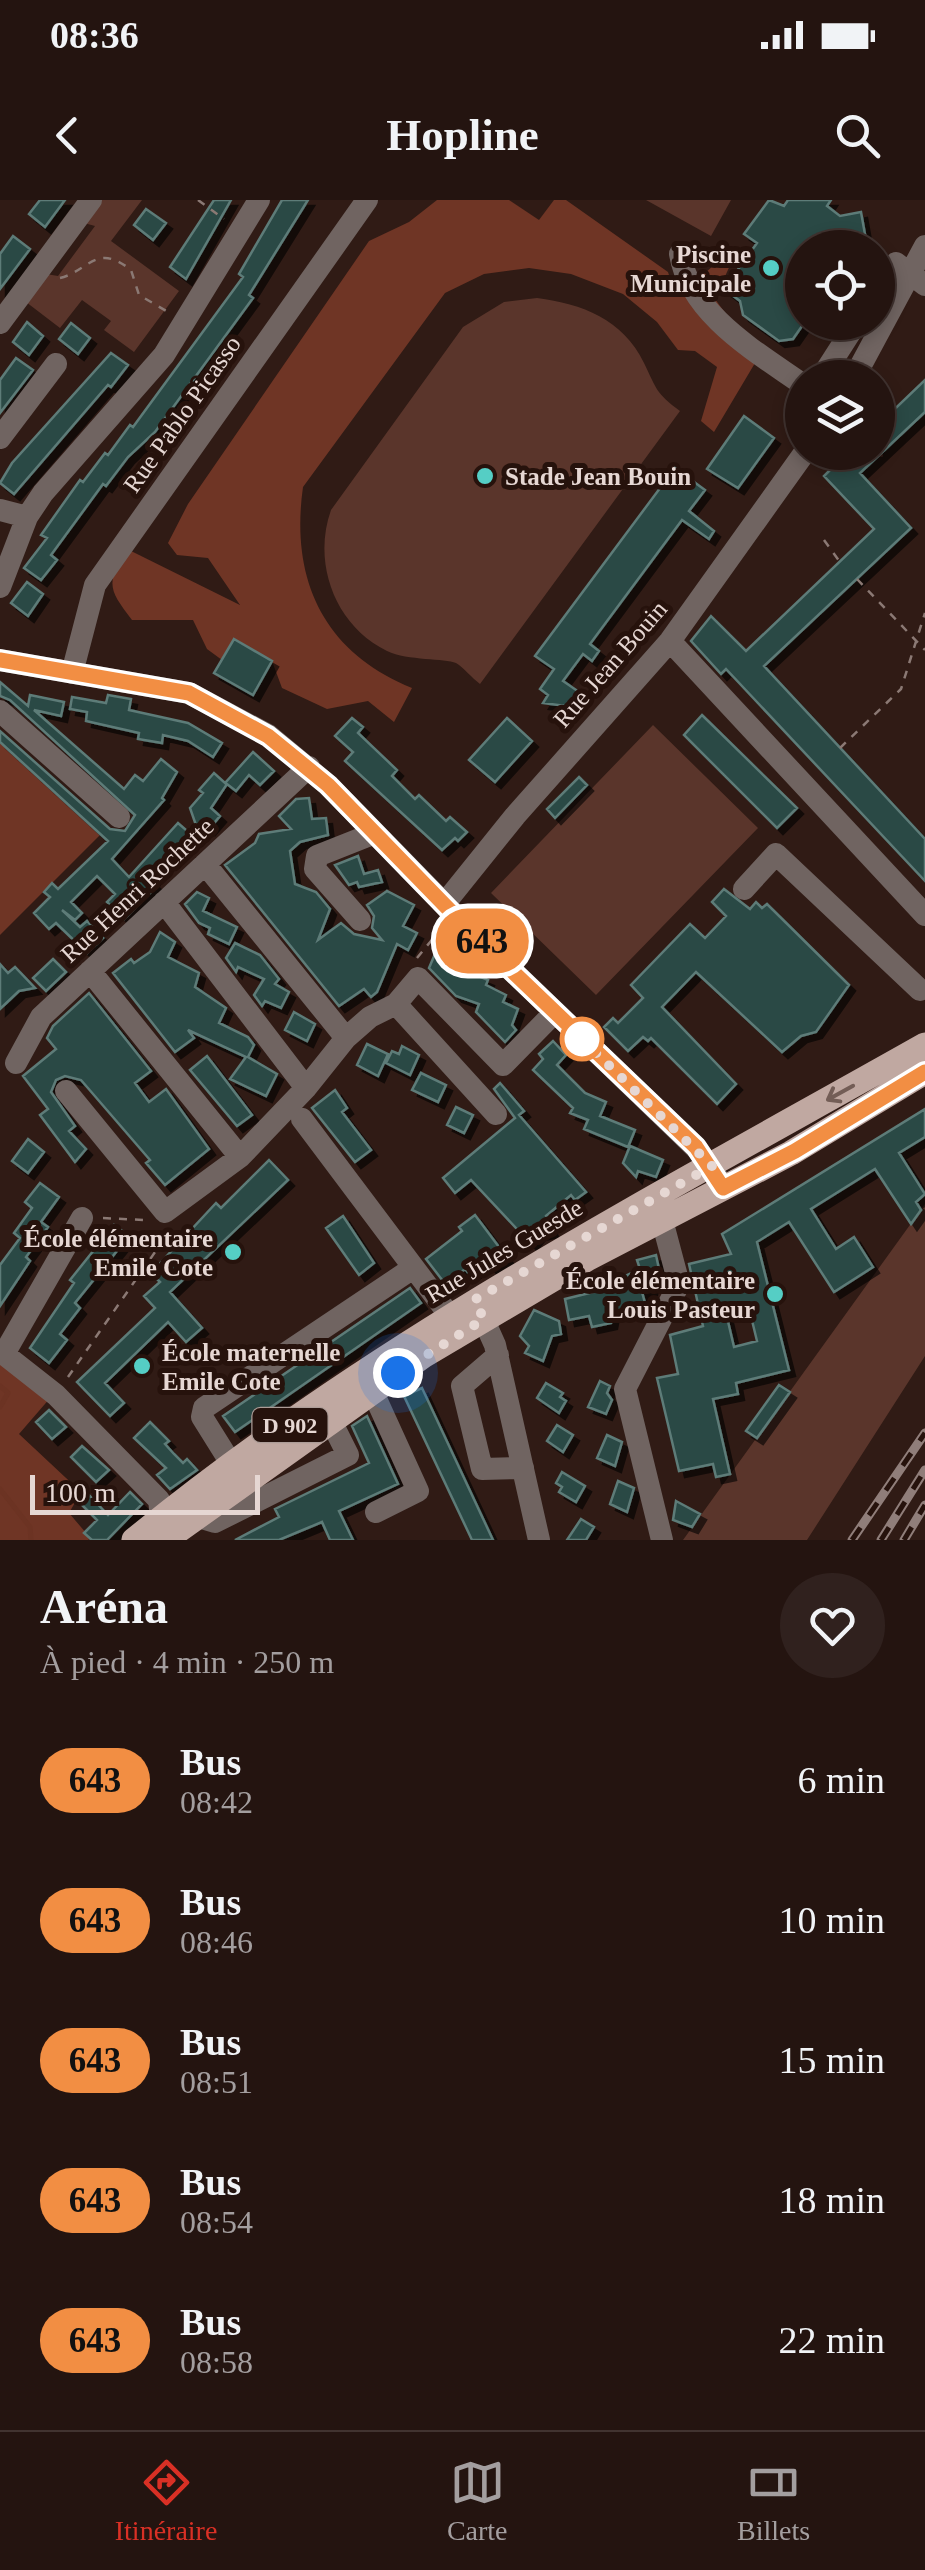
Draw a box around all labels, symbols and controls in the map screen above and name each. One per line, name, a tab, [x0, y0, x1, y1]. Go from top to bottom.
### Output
text: 08:36	[50, 14, 139, 56]
icon: back	[40, 108, 95, 163]
icon: search	[830, 108, 885, 163]
text: Hopline	[386, 110, 539, 160]
map controls	[785, 230, 895, 470]
button: locate	[785, 230, 895, 340]
place label: Piscine Municipale	[630, 241, 751, 297]
marker: Piscine Municipale	[760, 257, 782, 279]
street label: Rue Pablo Picasso	[118, 331, 246, 497]
button: layers	[785, 360, 895, 470]
place label: Stade Jean Bouin	[505, 463, 691, 490]
marker: Stade Jean Bouin	[474, 465, 496, 487]
street label: Rue Jean Bouin	[548, 595, 672, 733]
street label: Rue Henri Rochette	[55, 812, 219, 968]
line badge: 643	[424, 908, 540, 974]
text: 643	[456, 922, 508, 961]
unlabelled marker	[561, 1018, 603, 1060]
one-way arrow	[826, 1084, 855, 1104]
street label: Rue Jules Guesde	[421, 1194, 587, 1308]
place label: École élémentaire Emile Cote	[24, 1225, 213, 1281]
marker: École élémentaire Emile Cote	[222, 1241, 244, 1263]
place label: École élémentaire Louis Pasteur	[566, 1267, 755, 1323]
marker: École élémentaire Louis Pasteur	[764, 1283, 786, 1305]
place label: École maternelle Emile Cote	[162, 1339, 340, 1395]
your location	[373, 1348, 423, 1398]
marker: École maternelle Emile Cote	[131, 1355, 153, 1377]
road number: D 902	[252, 1408, 328, 1442]
scale bar	[30, 1470, 260, 1514]
text: 100 m	[45, 1477, 116, 1508]
button: heart	[780, 1573, 885, 1678]
text: Aréna	[40, 1580, 168, 1633]
text: À pied · 4 min · 250 m	[40, 1644, 334, 1680]
text: Bus	[180, 1741, 241, 1783]
text: 6 min	[797, 1759, 885, 1801]
text: 643	[69, 1761, 121, 1800]
text: 08:42	[180, 1784, 253, 1820]
text: Bus	[180, 1881, 241, 1923]
text: 10 min	[778, 1899, 885, 1941]
text: 643	[69, 1901, 121, 1940]
text: 08:46	[180, 1924, 253, 1960]
text: Bus	[180, 2021, 241, 2063]
text: 15 min	[778, 2039, 885, 2081]
text: 643	[69, 2041, 121, 2080]
text: 08:51	[180, 2064, 253, 2100]
text: Bus	[180, 2161, 241, 2203]
text: 18 min	[778, 2179, 885, 2221]
text: 643	[69, 2181, 121, 2220]
text: 08:54	[180, 2204, 253, 2240]
text: Bus	[180, 2301, 241, 2343]
text: 22 min	[778, 2319, 885, 2361]
text: 643	[69, 2321, 121, 2360]
text: 08:58	[180, 2344, 253, 2380]
tab: Itinéraire	[115, 2455, 217, 2547]
tab: Carte	[447, 2455, 508, 2547]
tab: Billets	[737, 2455, 810, 2547]

